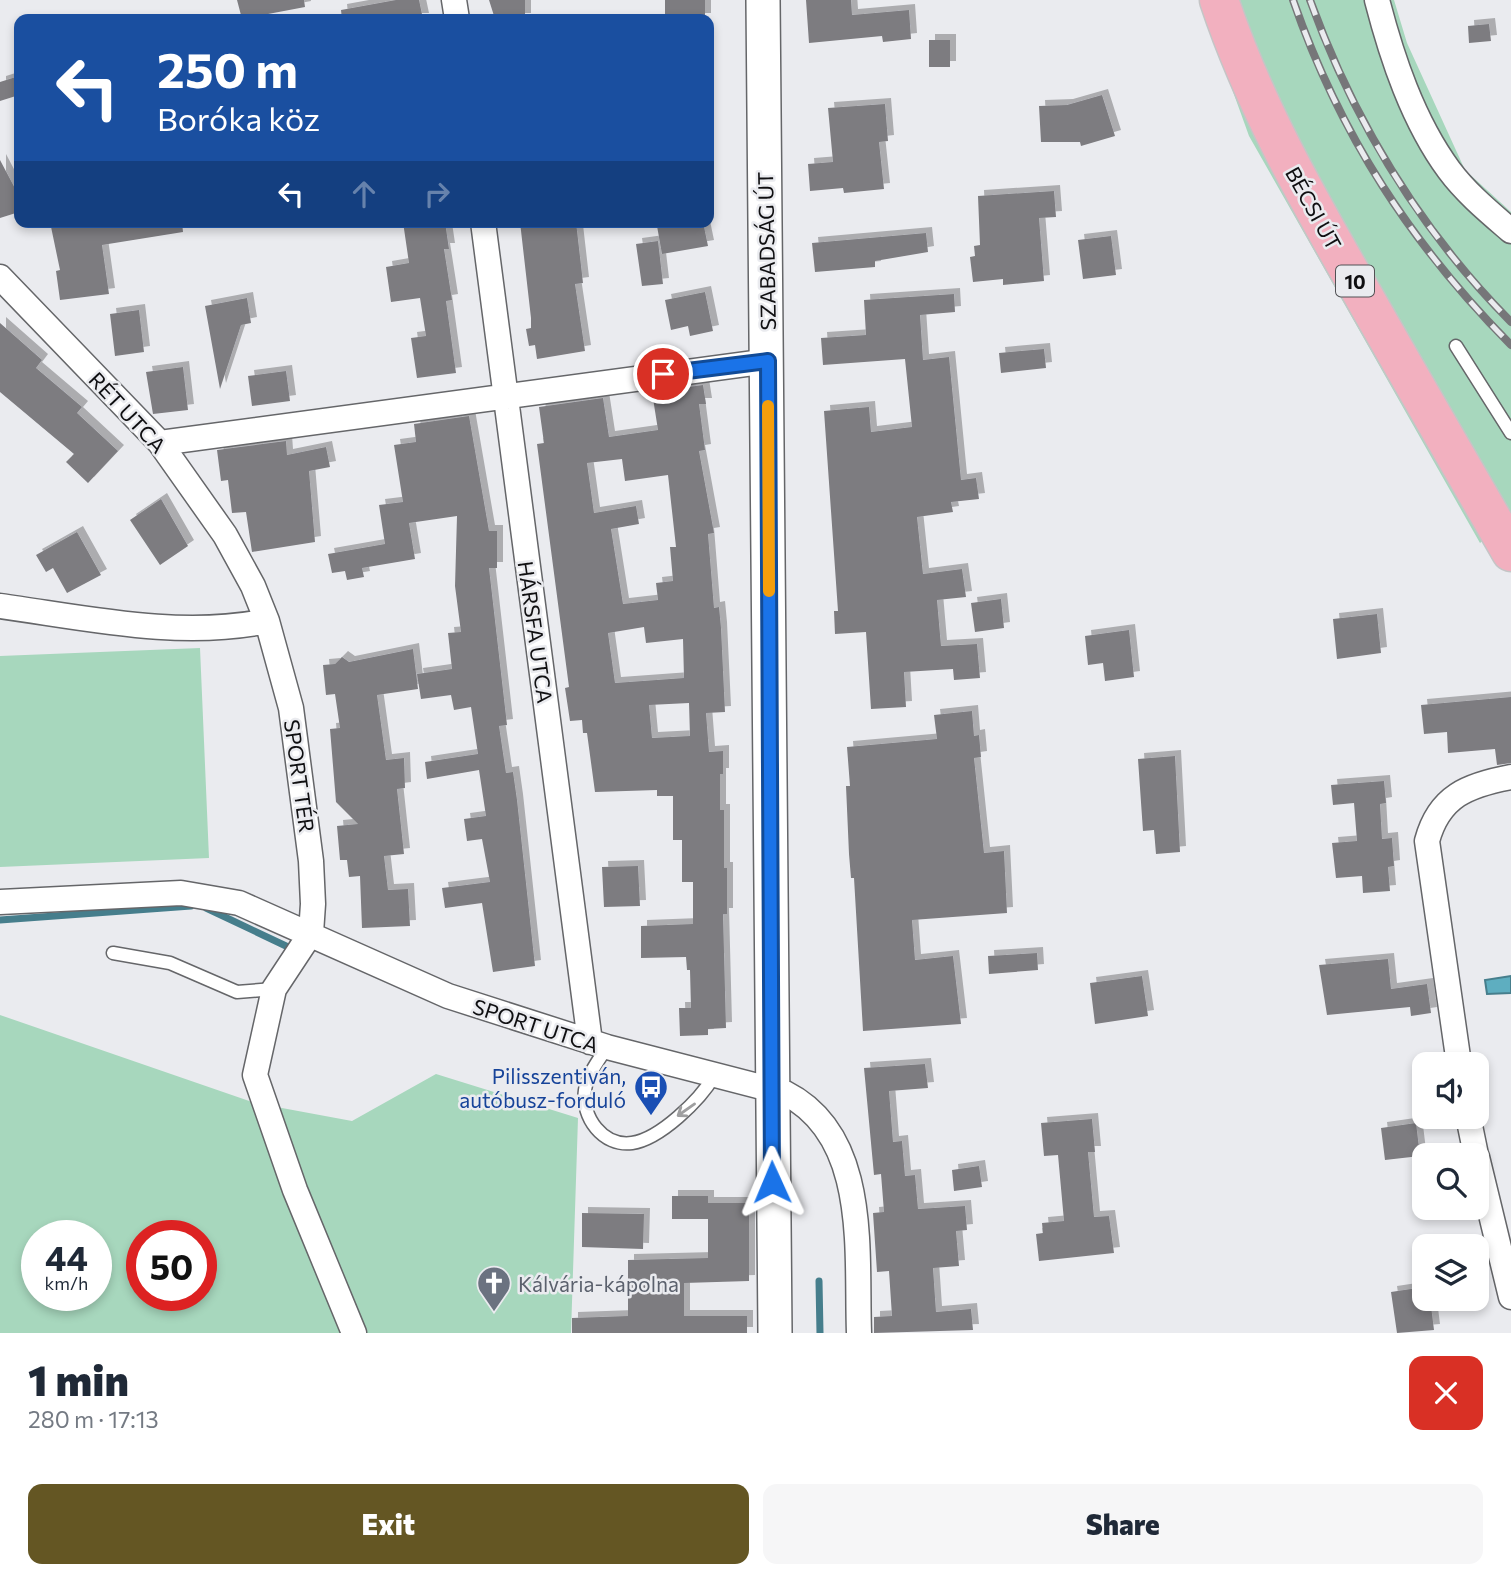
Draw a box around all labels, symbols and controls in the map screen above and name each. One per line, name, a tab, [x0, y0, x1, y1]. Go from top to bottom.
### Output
text: 250 m	[157, 38, 298, 98]
icon: left	[42, 42, 133, 133]
text: Boróka köz	[157, 98, 320, 138]
street label: BÉCSI ÚT	[1281, 162, 1347, 254]
street label: SZABADSÁG ÚT	[752, 171, 780, 331]
icon: left	[272, 175, 310, 213]
icon: ahead	[345, 175, 383, 213]
icon: right	[418, 175, 456, 213]
road number: 10	[1336, 266, 1374, 296]
pin	[633, 344, 693, 404]
icon: arrive	[644, 355, 682, 393]
street label: RÉT UTCA	[84, 367, 172, 457]
street label: HÁRSFA UTCA	[514, 559, 558, 705]
street label: SPORT TÉR	[280, 718, 320, 834]
street label: SPORT UTCA	[470, 993, 602, 1057]
map controls	[1412, 1052, 1489, 1311]
button: sound	[1412, 1052, 1489, 1129]
place label: Pilisszentiván, autóbusz-forduló	[459, 1063, 626, 1112]
bus stop icon: Pilisszentiván, autóbusz-forduló	[632, 1068, 670, 1117]
one-way arrow	[677, 1103, 696, 1117]
button: search	[1412, 1143, 1489, 1220]
position arrow	[735, 1145, 809, 1219]
speed limit sign: 50	[126, 1220, 217, 1311]
button: layers	[1412, 1234, 1489, 1311]
text: 44	[45, 1235, 88, 1278]
church icon: Kálvária-kápolna	[475, 1264, 513, 1313]
place label: Kálvária-kápolna	[518, 1271, 679, 1296]
text: km/h	[45, 1272, 88, 1294]
text: 1 min	[28, 1353, 129, 1405]
button: close	[1409, 1356, 1483, 1430]
text: 280 m · 17:13	[28, 1405, 159, 1433]
button: Exit	[28, 1484, 749, 1564]
button: Share	[763, 1484, 1483, 1564]

